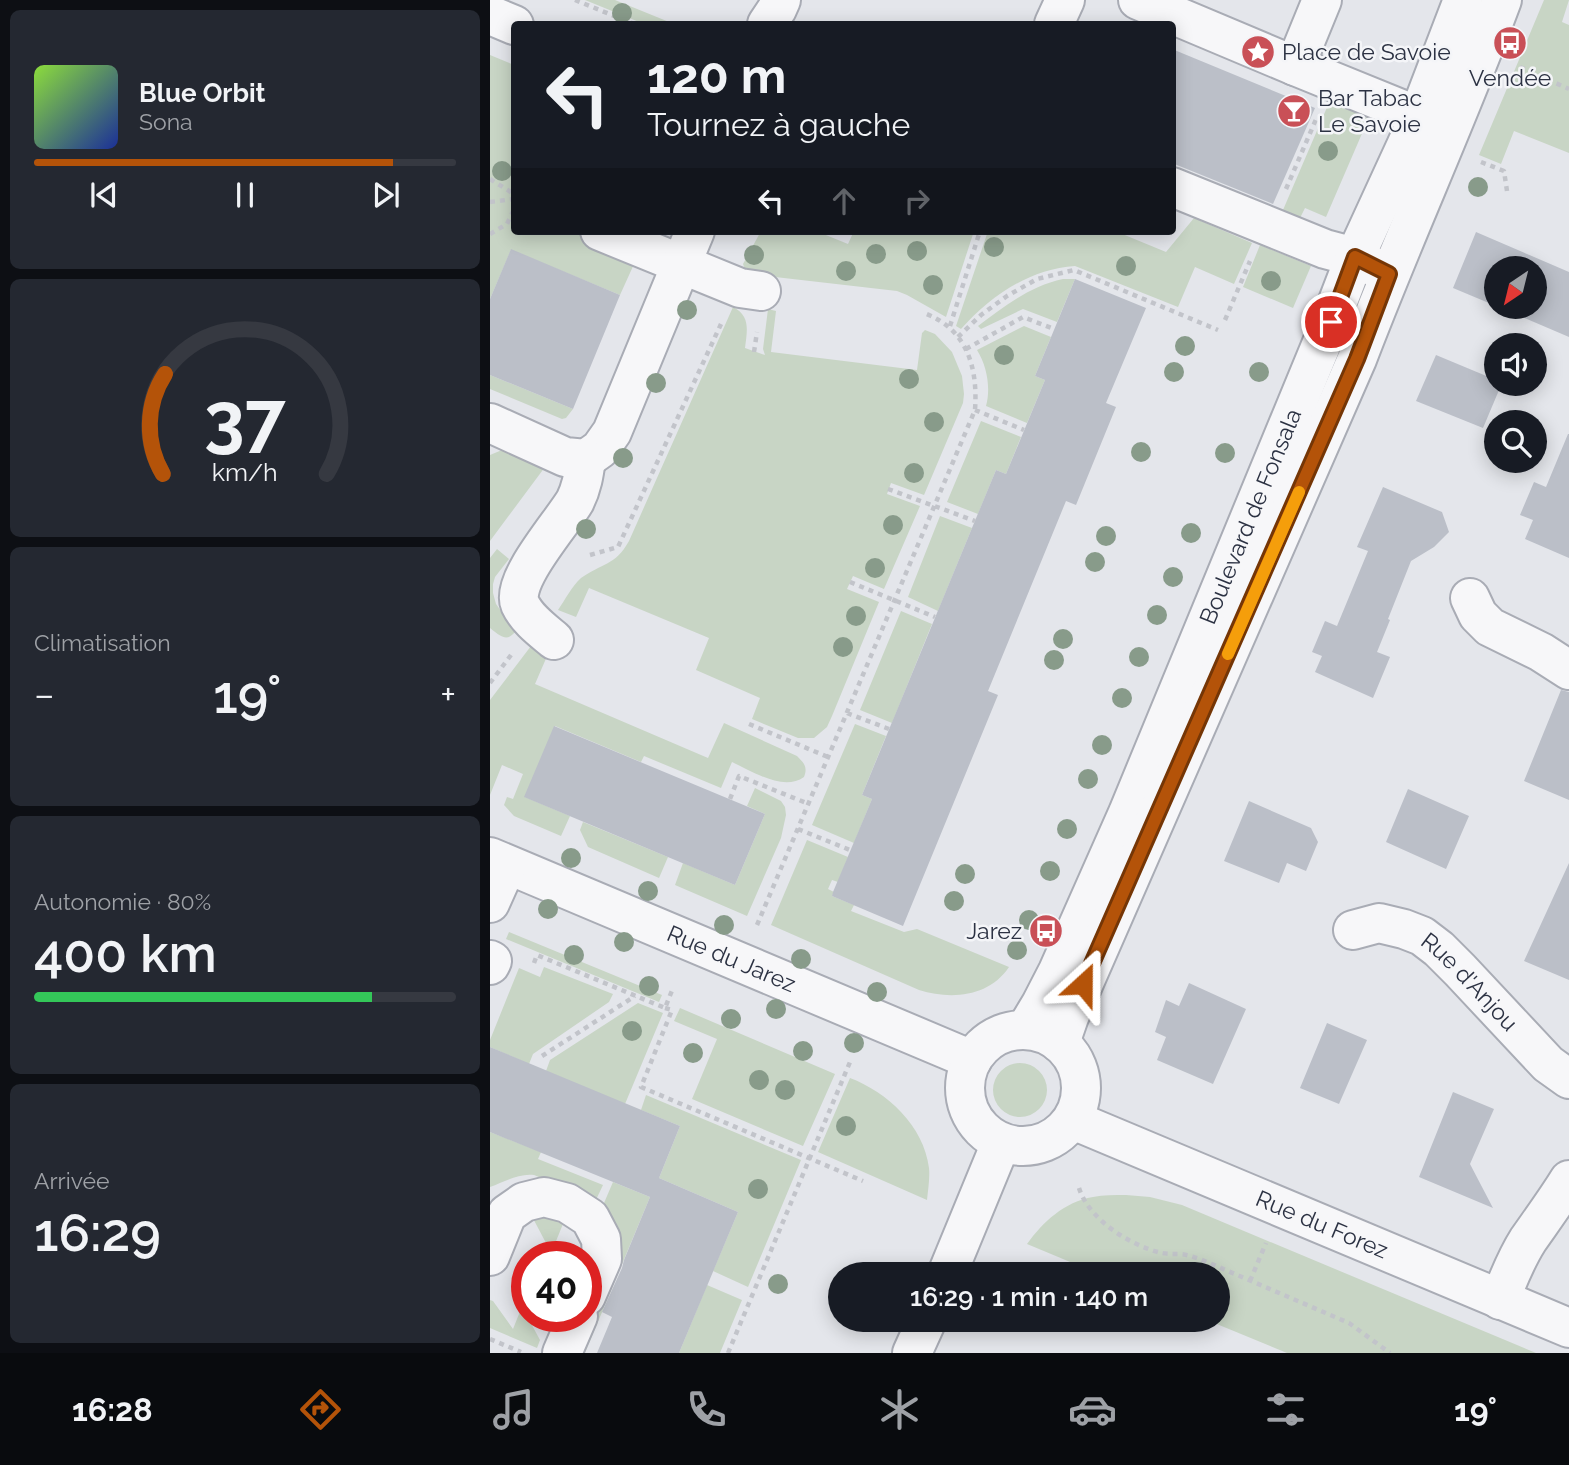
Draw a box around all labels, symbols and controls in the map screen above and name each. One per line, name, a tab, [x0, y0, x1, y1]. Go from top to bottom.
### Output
bus stop icon: Vendée	[1491, 24, 1529, 62]
place icon: Place de Savoie	[1239, 33, 1277, 71]
place label: Place de Savoie	[1282, 38, 1451, 65]
text: 120 m	[647, 47, 786, 104]
icon: left	[532, 49, 623, 140]
place label: Vendée	[1469, 64, 1551, 91]
text: Blue Orbit	[139, 78, 266, 108]
place label: Bar Tabac Le Savoie	[1318, 84, 1422, 137]
bar icon: Bar Tabac Le Savoie	[1275, 92, 1313, 130]
text: Tournez à gauche	[647, 106, 910, 143]
text: Sona	[139, 108, 193, 135]
icon: previous	[85, 176, 123, 214]
icon: pause	[226, 176, 264, 214]
icon: next	[367, 176, 405, 214]
icon: left	[752, 182, 790, 220]
icon: ahead	[825, 182, 863, 220]
icon: right	[898, 182, 936, 220]
north arrow	[1484, 256, 1547, 318]
map controls	[1484, 256, 1547, 473]
pin	[1301, 292, 1361, 352]
icon: arrive	[1312, 303, 1350, 341]
button: sound	[1484, 333, 1547, 396]
text: 37	[204, 376, 286, 461]
street label: Boulevard de Fonsala	[1193, 404, 1306, 628]
button: search	[1484, 410, 1547, 473]
text: km/h	[212, 457, 278, 487]
text: Climatisation	[34, 629, 171, 656]
text: 19°	[213, 664, 281, 725]
text: −	[34, 672, 54, 717]
text: +	[440, 672, 456, 717]
text: Autonomie · 80%	[34, 888, 211, 915]
bus stop icon: Jarez	[1027, 912, 1065, 950]
place label: Jarez	[966, 917, 1022, 944]
street label: Rue du Jarez	[663, 919, 800, 997]
text: 400 km	[34, 923, 217, 984]
street label: Rue d'Anjou	[1416, 926, 1524, 1036]
position arrow	[1046, 947, 1120, 1021]
text: Arrivée	[34, 1167, 110, 1194]
street label: Rue du Forez	[1252, 1184, 1392, 1264]
text: 16:29	[34, 1202, 161, 1263]
speed limit sign: 40	[511, 1241, 602, 1332]
text: 16:29 · 1 min · 140 m	[910, 1282, 1148, 1312]
icon: directions	[296, 1385, 345, 1434]
icon: music	[489, 1385, 538, 1434]
icon: phone	[682, 1385, 731, 1434]
icon: climate	[875, 1385, 924, 1434]
icon: car	[1068, 1385, 1117, 1434]
icon: filters	[1261, 1385, 1310, 1434]
text: 16:28	[72, 1391, 152, 1428]
text: 19°	[1454, 1391, 1497, 1428]

